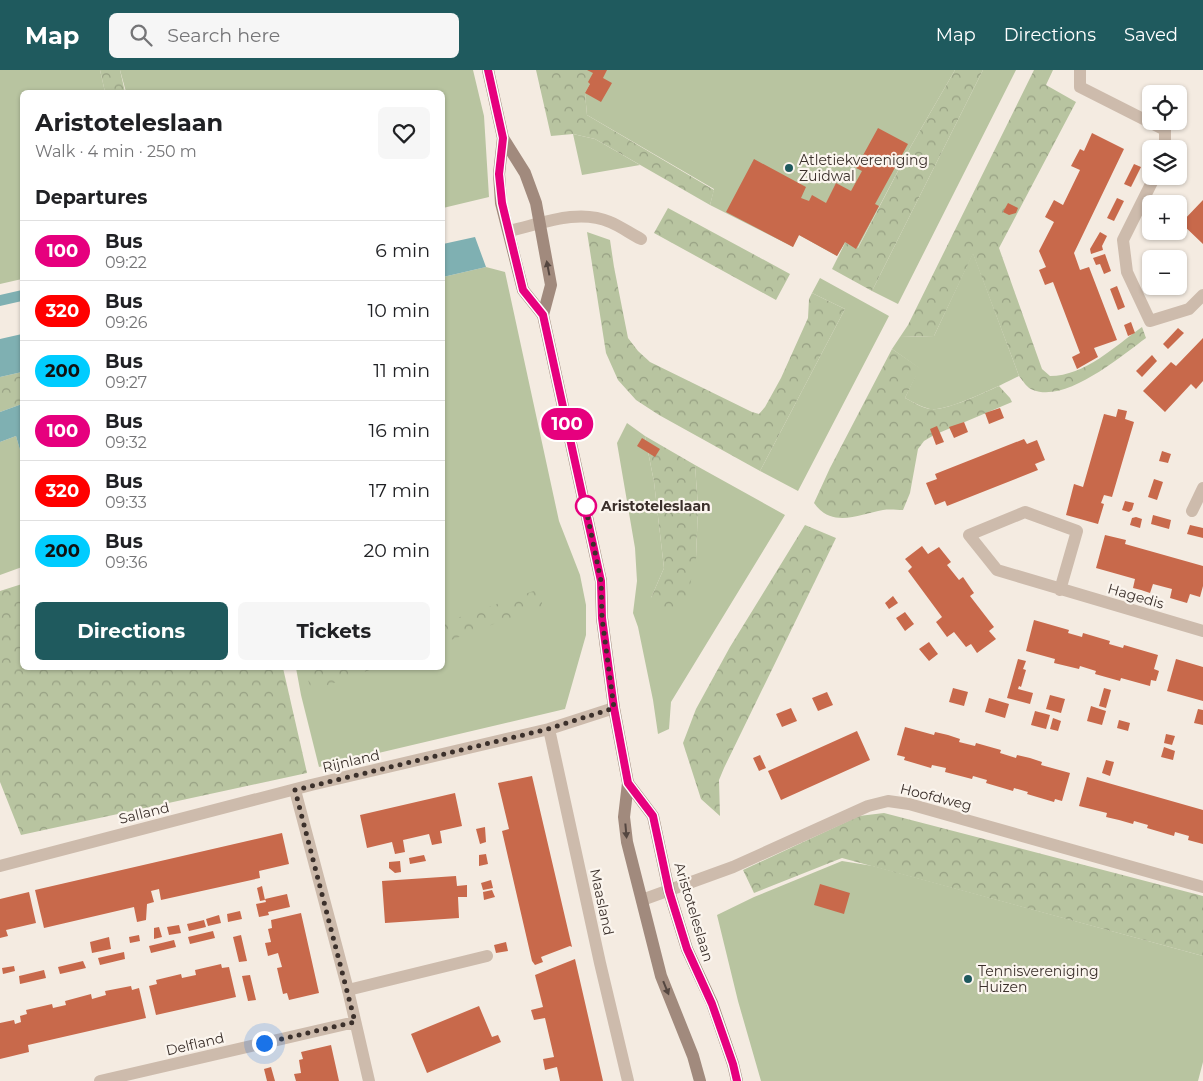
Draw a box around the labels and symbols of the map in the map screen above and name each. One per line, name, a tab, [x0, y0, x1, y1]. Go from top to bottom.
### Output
place label: Atletiekvereniging Zuidwal	[799, 151, 928, 185]
marker: Atletiekvereniging Zuidwal	[783, 162, 795, 174]
one-way arrow	[544, 260, 552, 275]
line badge: 100	[538, 408, 596, 440]
marker: Aristoteleslaan	[575, 495, 597, 517]
place label: Aristoteleslaan	[600, 497, 711, 515]
street label: Hagedis	[1106, 579, 1166, 613]
street label: Rijnland	[321, 746, 381, 776]
street label: Hoofdweg	[898, 779, 974, 815]
street label: Salland	[117, 798, 171, 828]
one-way arrow	[622, 824, 630, 840]
street label: Aristoteleslaan	[670, 860, 718, 964]
street label: Maasland	[586, 867, 618, 937]
place label: Tennisvereniging Huizen	[978, 962, 1098, 996]
marker: Tennisvereniging Huizen	[962, 973, 974, 985]
one-way arrow	[662, 981, 670, 996]
street label: Delfland	[164, 1029, 226, 1059]
your location	[252, 1031, 277, 1056]

